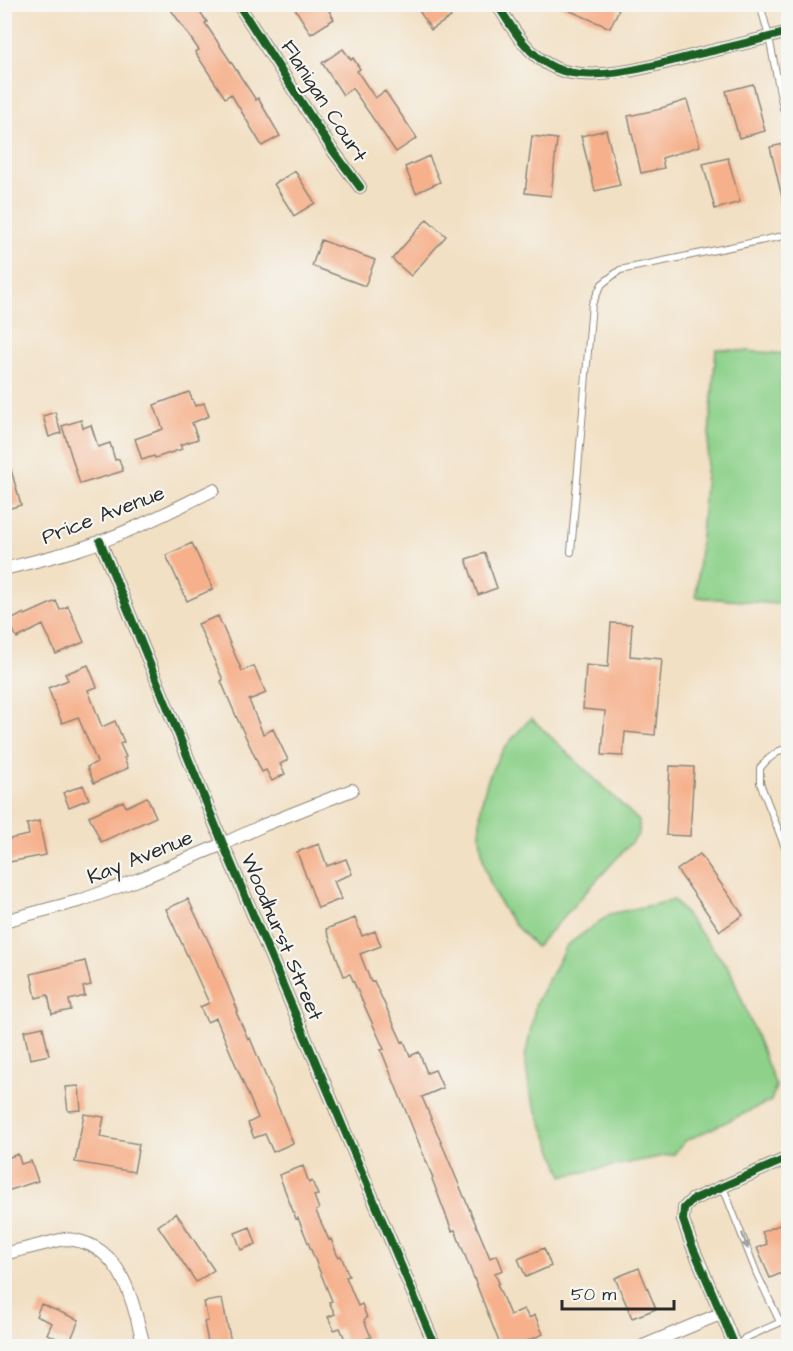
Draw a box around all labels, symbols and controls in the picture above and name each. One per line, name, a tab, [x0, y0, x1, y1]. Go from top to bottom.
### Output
street label: Flanigan Court	[272, 34, 375, 169]
street label: Price Avenue	[37, 478, 169, 552]
street label: Kay Avenue	[83, 823, 198, 893]
street label: Woodhurst Street	[234, 849, 331, 1026]
one-way arrow	[740, 1232, 750, 1250]
scale bar	[562, 1273, 674, 1311]
text: 50 m	[571, 1282, 616, 1307]

